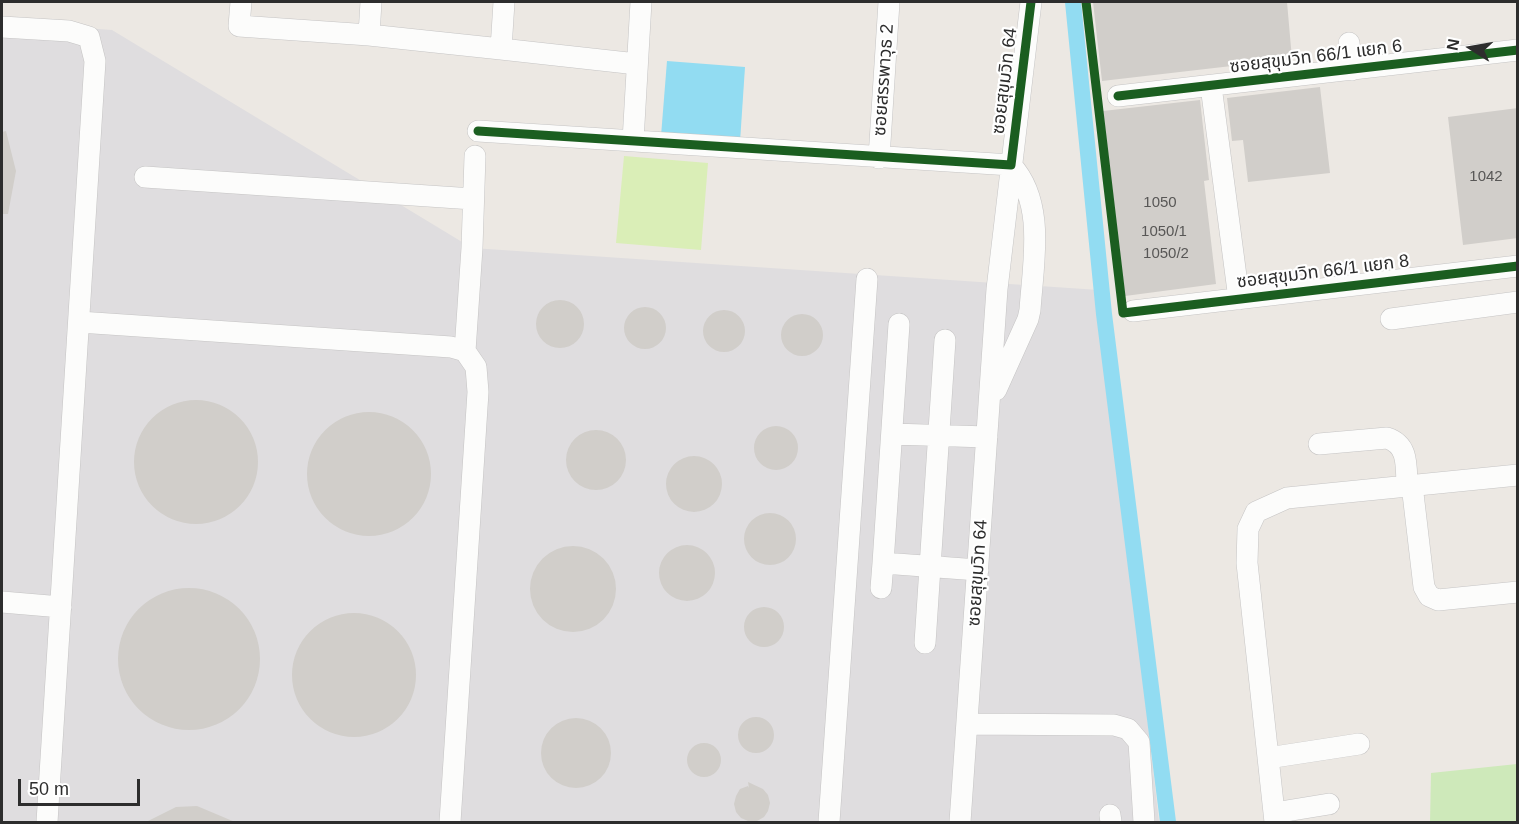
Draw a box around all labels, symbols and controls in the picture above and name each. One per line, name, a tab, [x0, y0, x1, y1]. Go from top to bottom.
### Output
north arrow	[1441, 18, 1501, 78]
street label: ซอยสรรพาวุธ 2	[869, 23, 899, 137]
street label: ซอยสุขุมวิท 64	[988, 27, 1022, 135]
street label: ซอยสุขุมวิท 66/1 แยก 6	[1229, 36, 1403, 78]
text: N	[1443, 37, 1462, 52]
house number: 1042	[1469, 168, 1503, 186]
house number: 1050	[1143, 194, 1177, 212]
house number: 1050/1	[1141, 223, 1187, 241]
house number: 1050/2	[1143, 245, 1189, 263]
street label: ซอยสุขุมวิท 66/1 แยก 8	[1236, 251, 1410, 293]
street label: ซอยสุขุมวิท 64	[963, 519, 993, 627]
scale bar	[21, 767, 142, 805]
text: 50 m	[29, 779, 69, 799]

